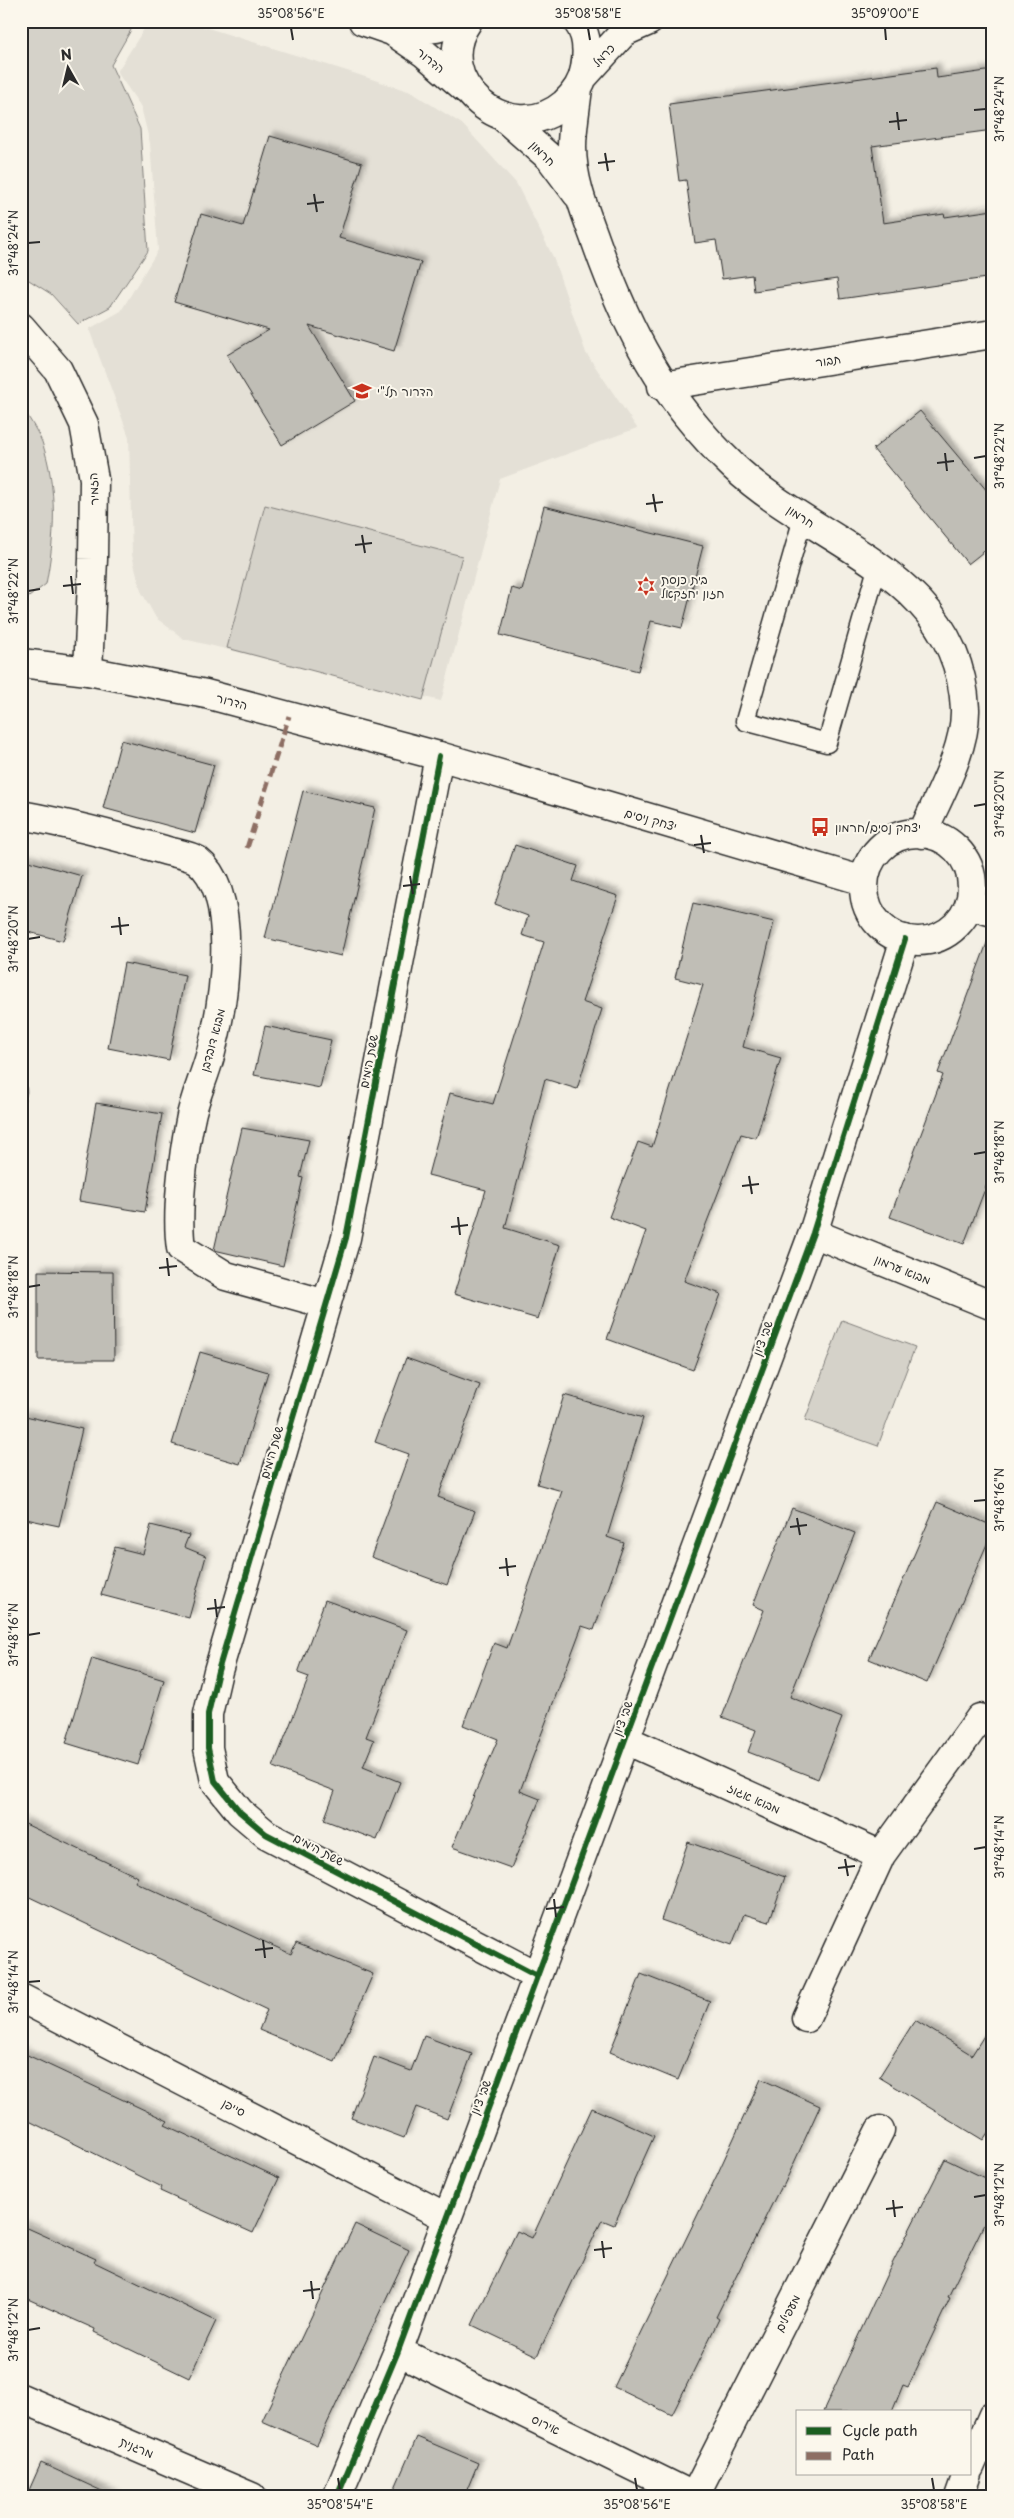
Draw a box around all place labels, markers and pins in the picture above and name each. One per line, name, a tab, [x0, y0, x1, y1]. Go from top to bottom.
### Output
school or university icon: הדרור תל"י	[351, 380, 373, 402]
place label: הדרור תל"י	[377, 382, 433, 400]
place label: בית כנסת חזון יחזקאל	[661, 570, 724, 602]
synagogue icon: בית כנסת חזון יחזקאל	[635, 575, 657, 597]
bus stop icon: יצחק נסים/חרמון	[809, 816, 831, 838]
place label: יצחק נסים/חרמון	[835, 818, 921, 836]

